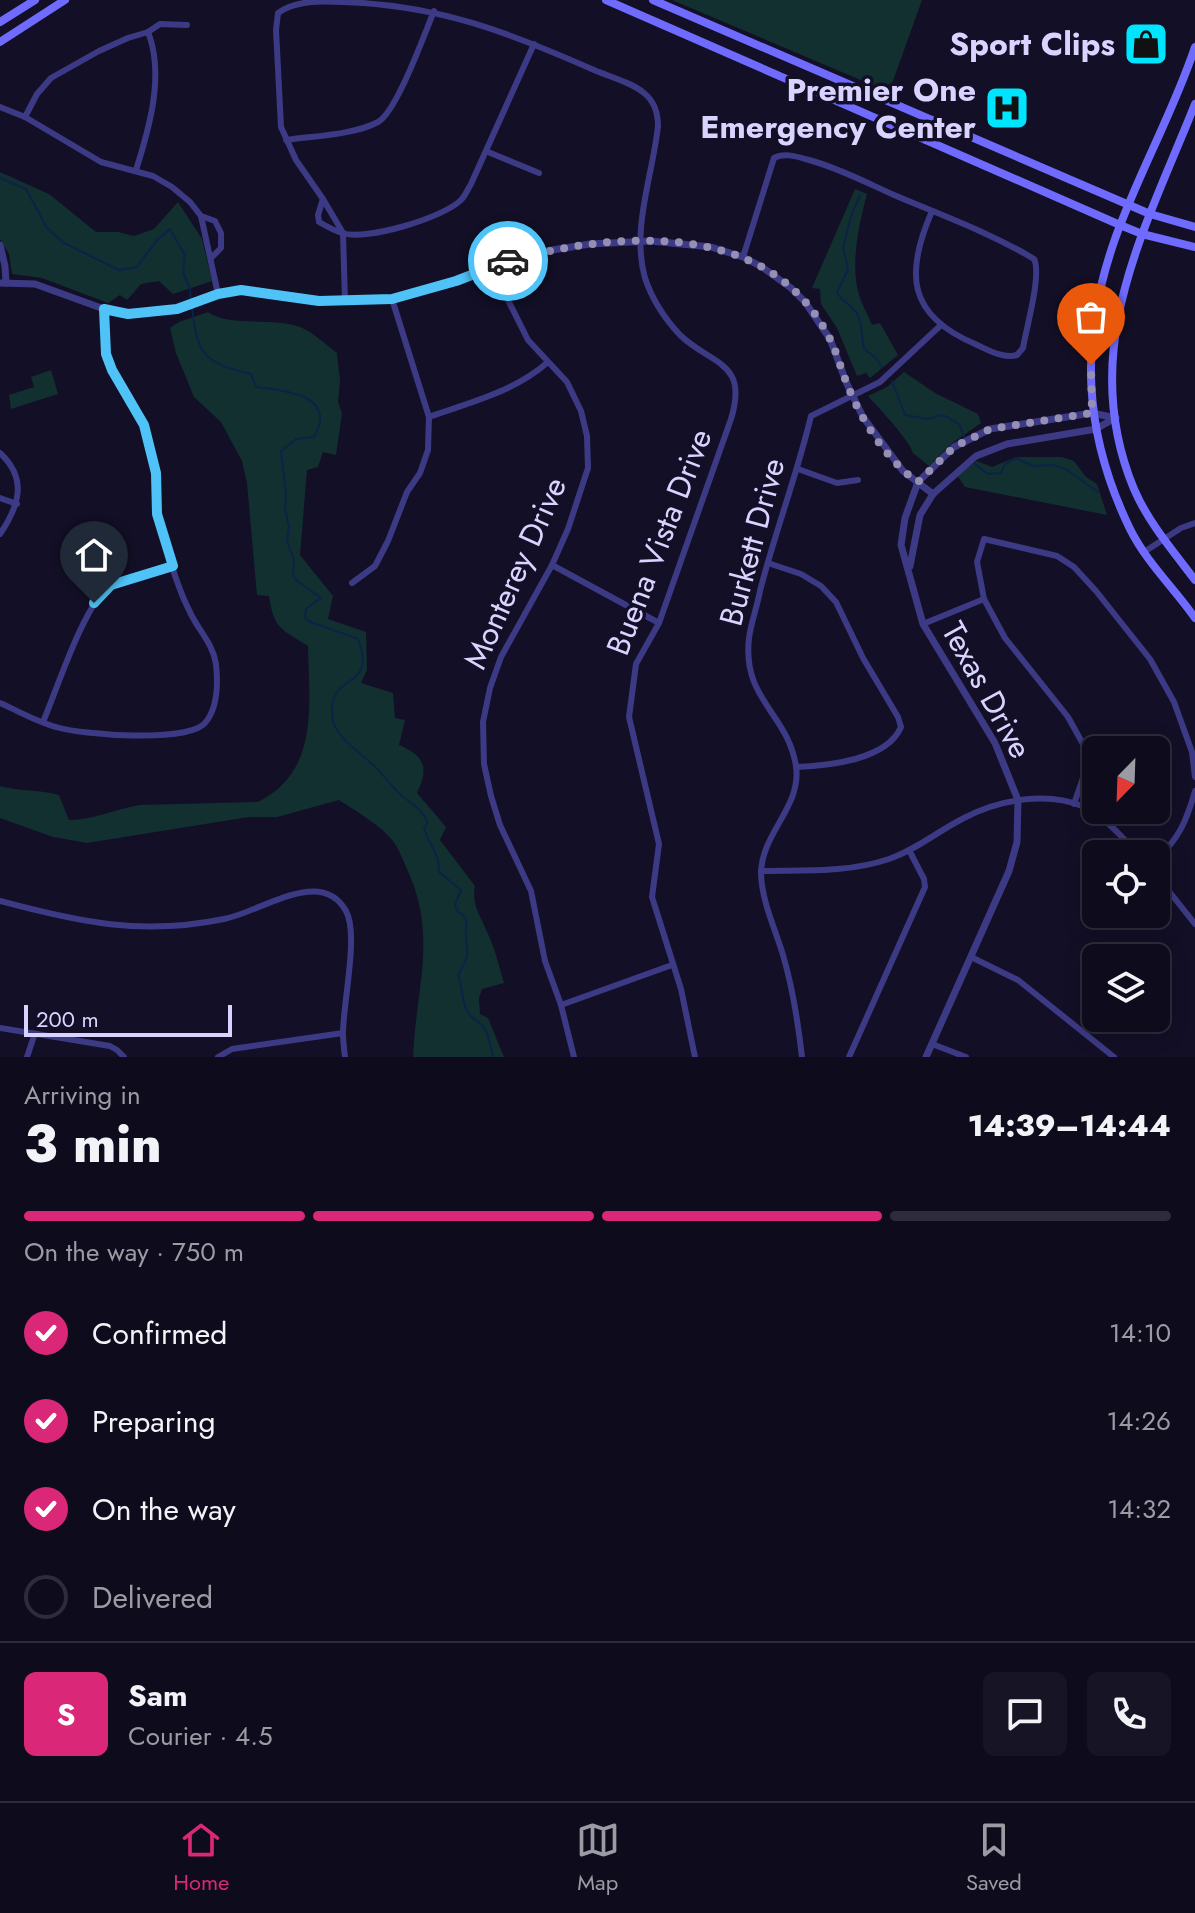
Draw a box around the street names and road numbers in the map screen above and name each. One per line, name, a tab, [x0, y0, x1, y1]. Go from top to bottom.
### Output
street label: Buena Vista Drive	[595, 422, 723, 662]
street label: Burkett Drive	[708, 453, 796, 631]
street label: Monterey Drive	[452, 470, 578, 676]
street label: Texas Drive	[930, 613, 1044, 767]

